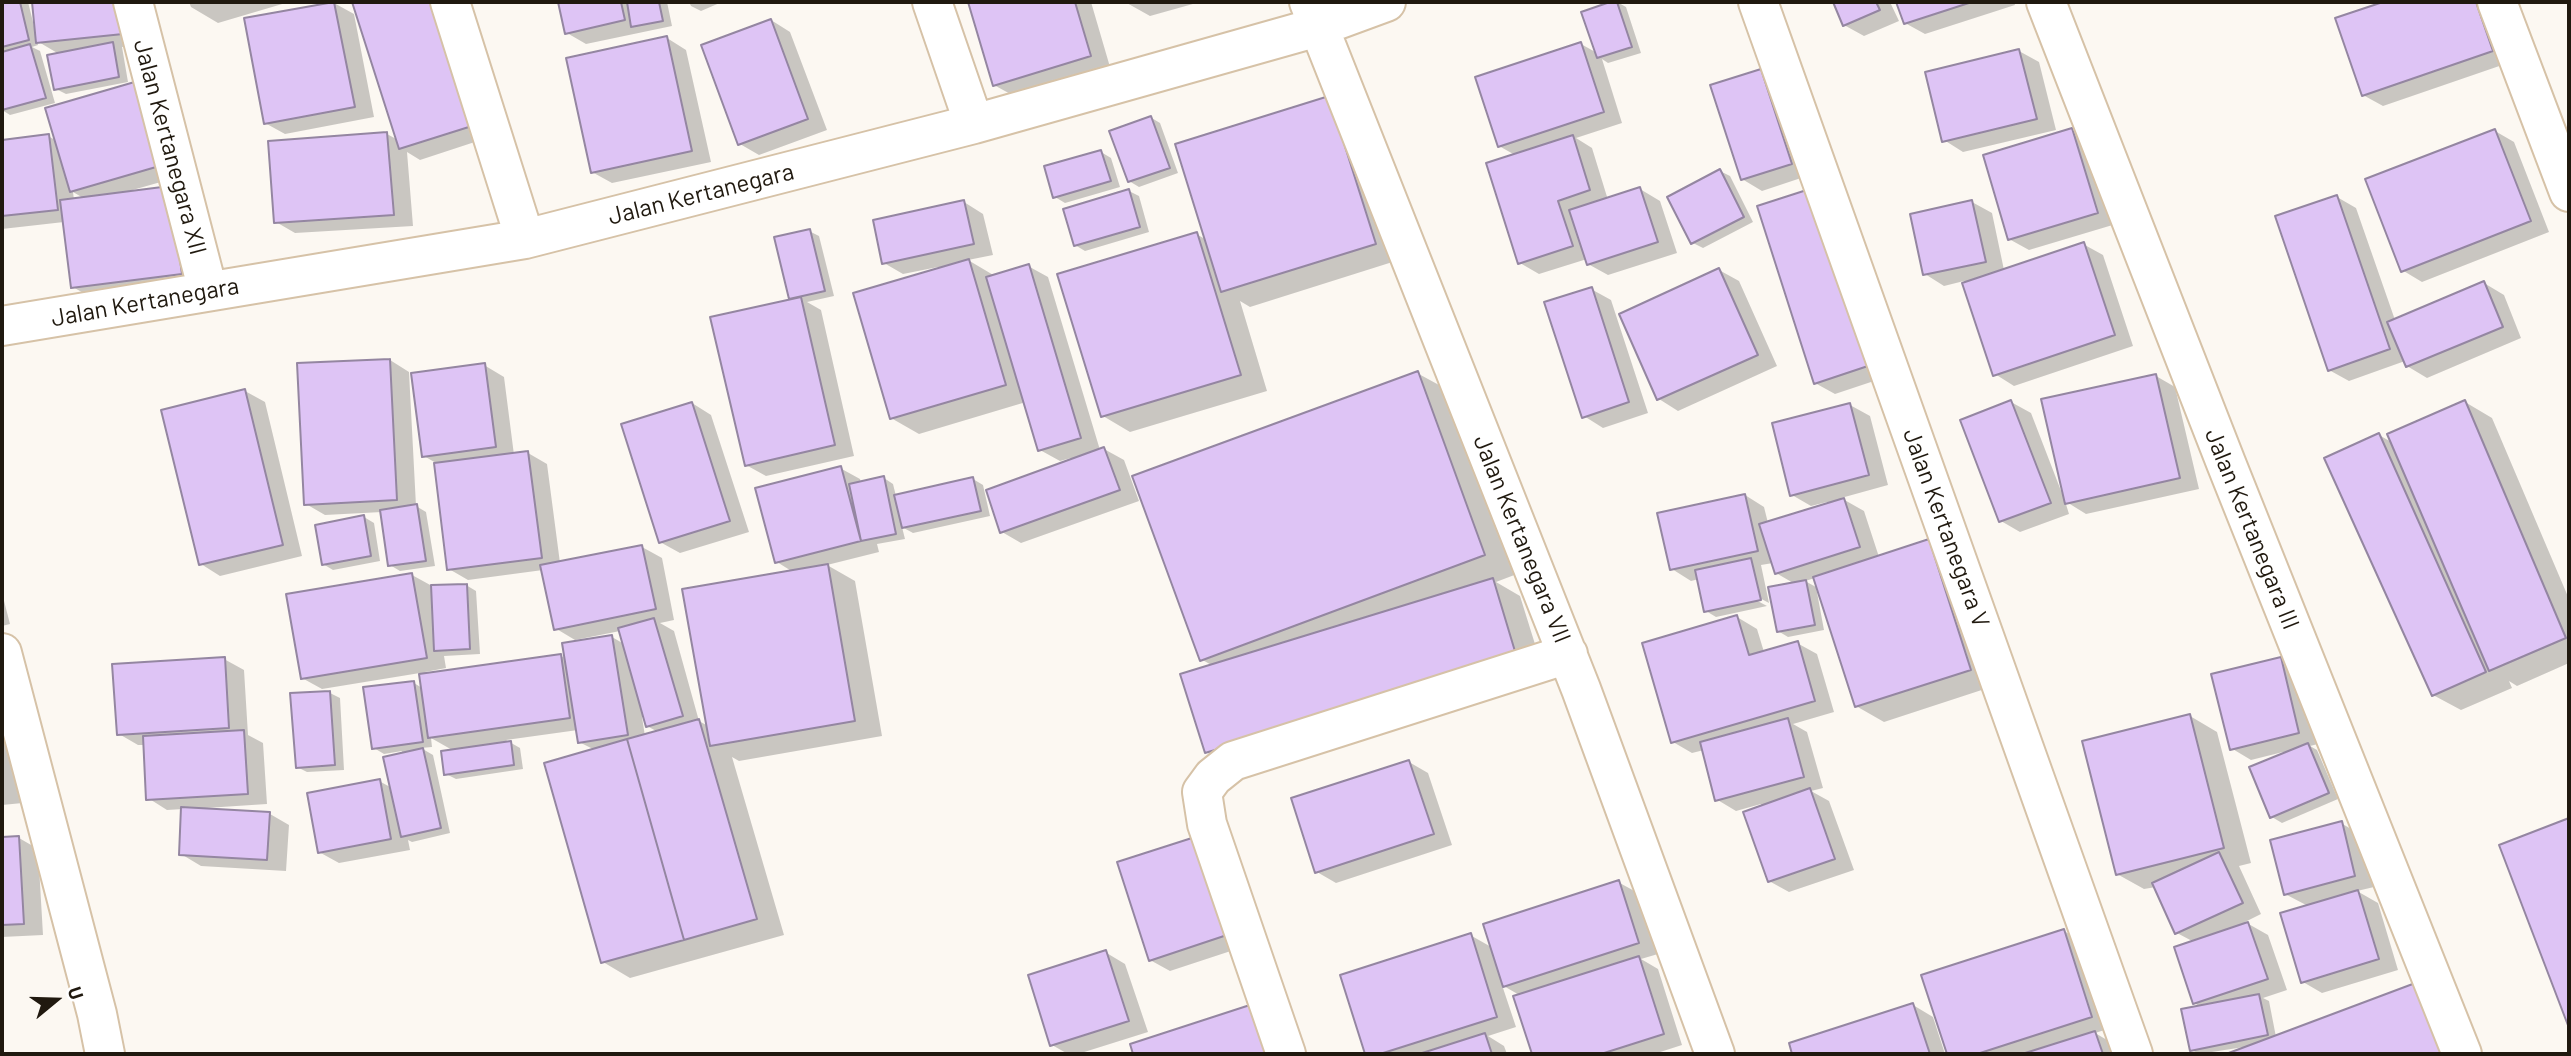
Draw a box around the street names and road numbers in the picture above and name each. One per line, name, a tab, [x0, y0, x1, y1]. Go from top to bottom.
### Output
street label: Jalan Kertanegara XII	[127, 36, 213, 258]
street label: Jalan Kertanegara	[605, 157, 797, 231]
street label: Jalan Kertanegara	[49, 271, 241, 333]
street label: Jalan Kertanegara III	[2199, 424, 2305, 634]
street label: Jalan Kertanegara V	[1897, 425, 1995, 631]
street label: Jalan Kertanegara VII	[1467, 431, 1577, 647]

